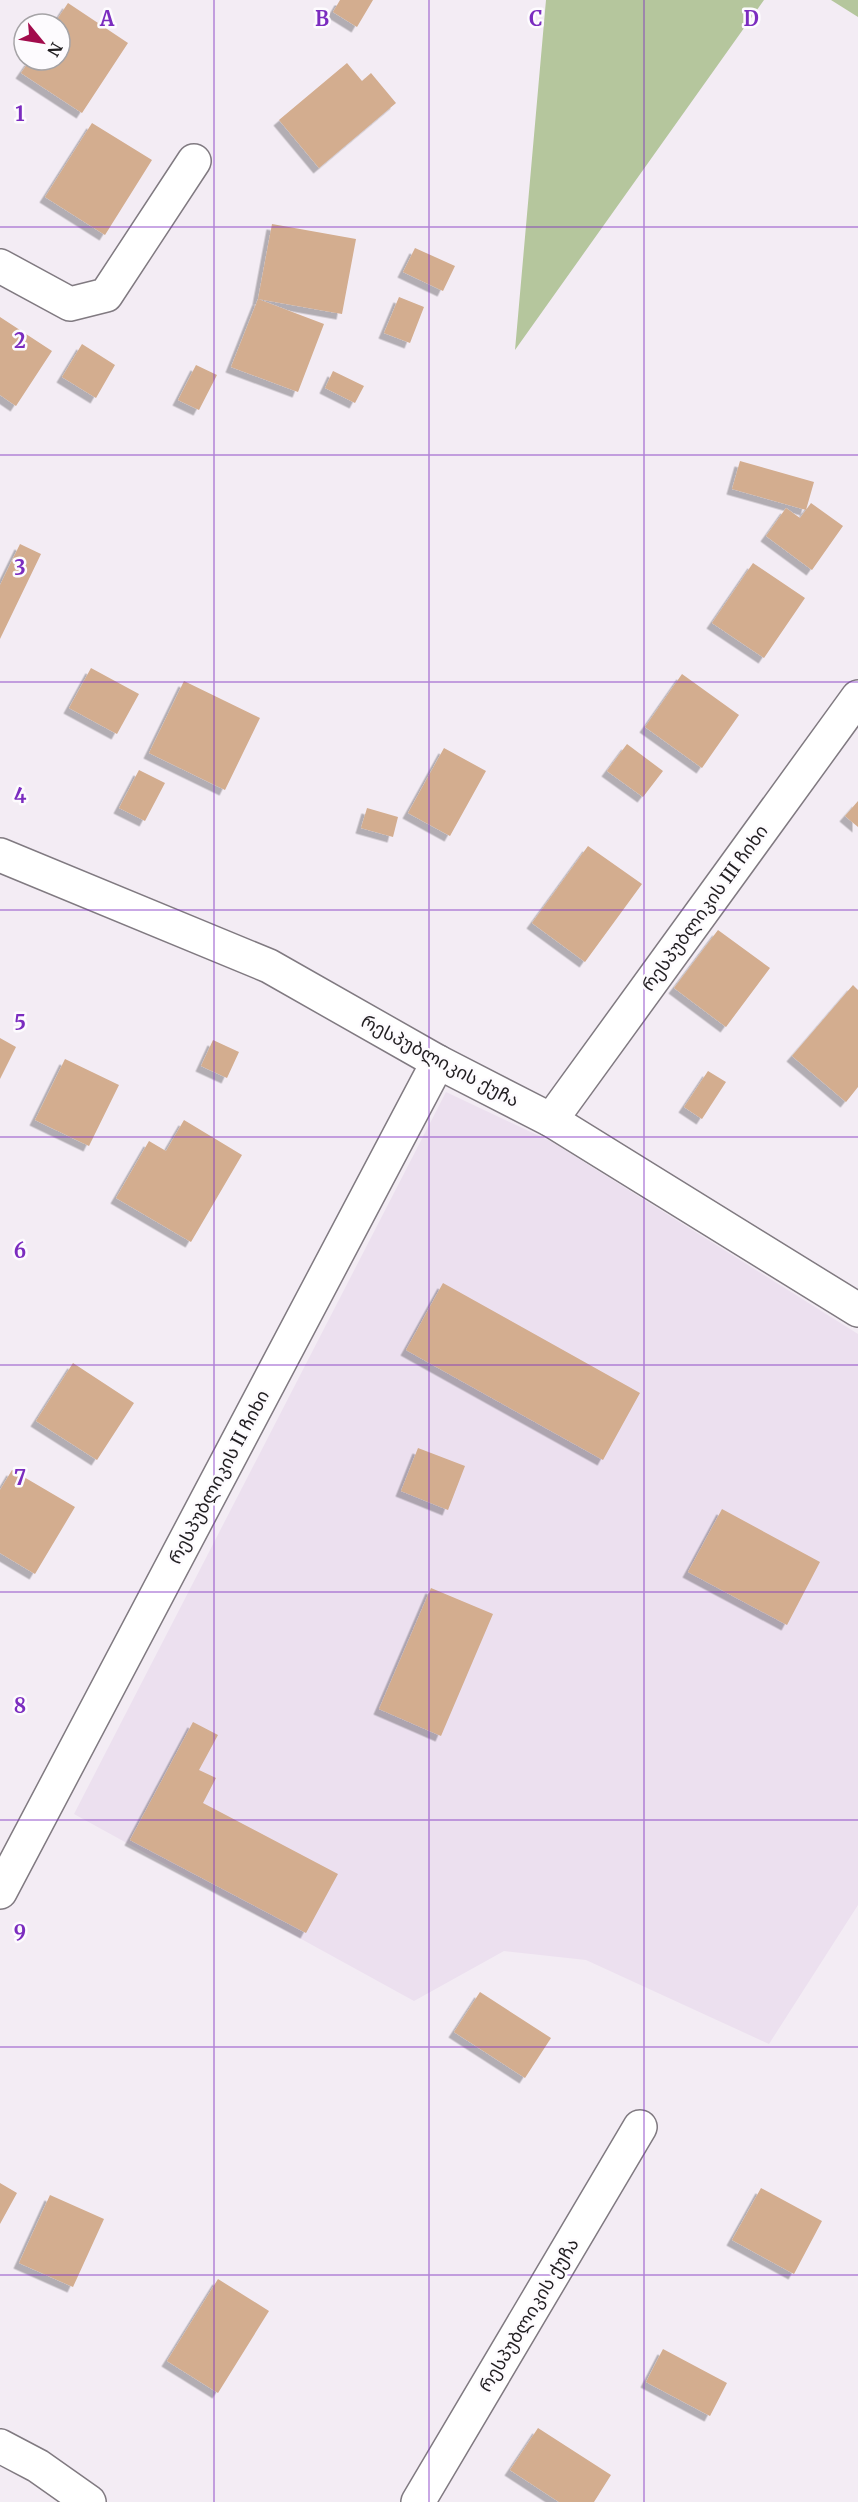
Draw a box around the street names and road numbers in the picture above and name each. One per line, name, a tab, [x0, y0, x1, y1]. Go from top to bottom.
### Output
street label: რესპუბლიკის III ჩიხი	[637, 820, 773, 995]
street label: რესპუბლიკის ქუჩა	[357, 1009, 523, 1112]
street label: რესპუბლიკის II ჩიხი	[163, 1386, 274, 1567]
street label: რესპუბლიკის ქუჩა	[474, 2234, 584, 2396]

